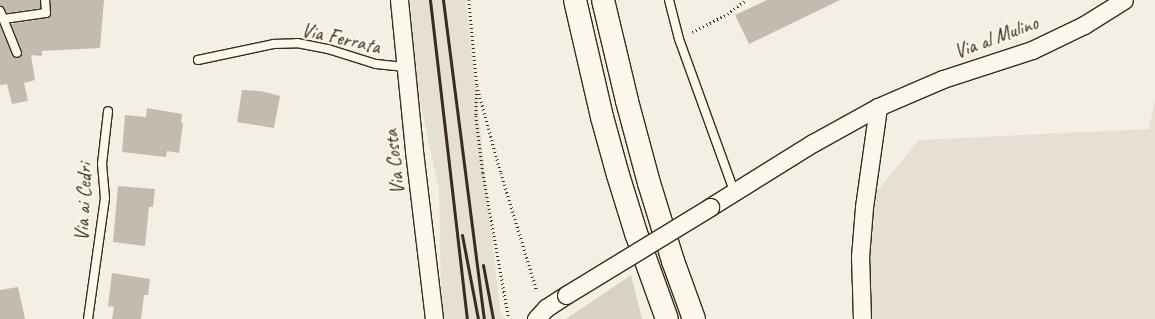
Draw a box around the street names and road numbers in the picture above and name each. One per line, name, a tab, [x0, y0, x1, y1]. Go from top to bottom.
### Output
street label: Via al Mulino	[950, 11, 1042, 63]
street label: Via Ferrata	[300, 17, 382, 59]
street label: Via Costa	[379, 129, 409, 195]
street label: Via ai Cedri	[69, 162, 97, 242]

